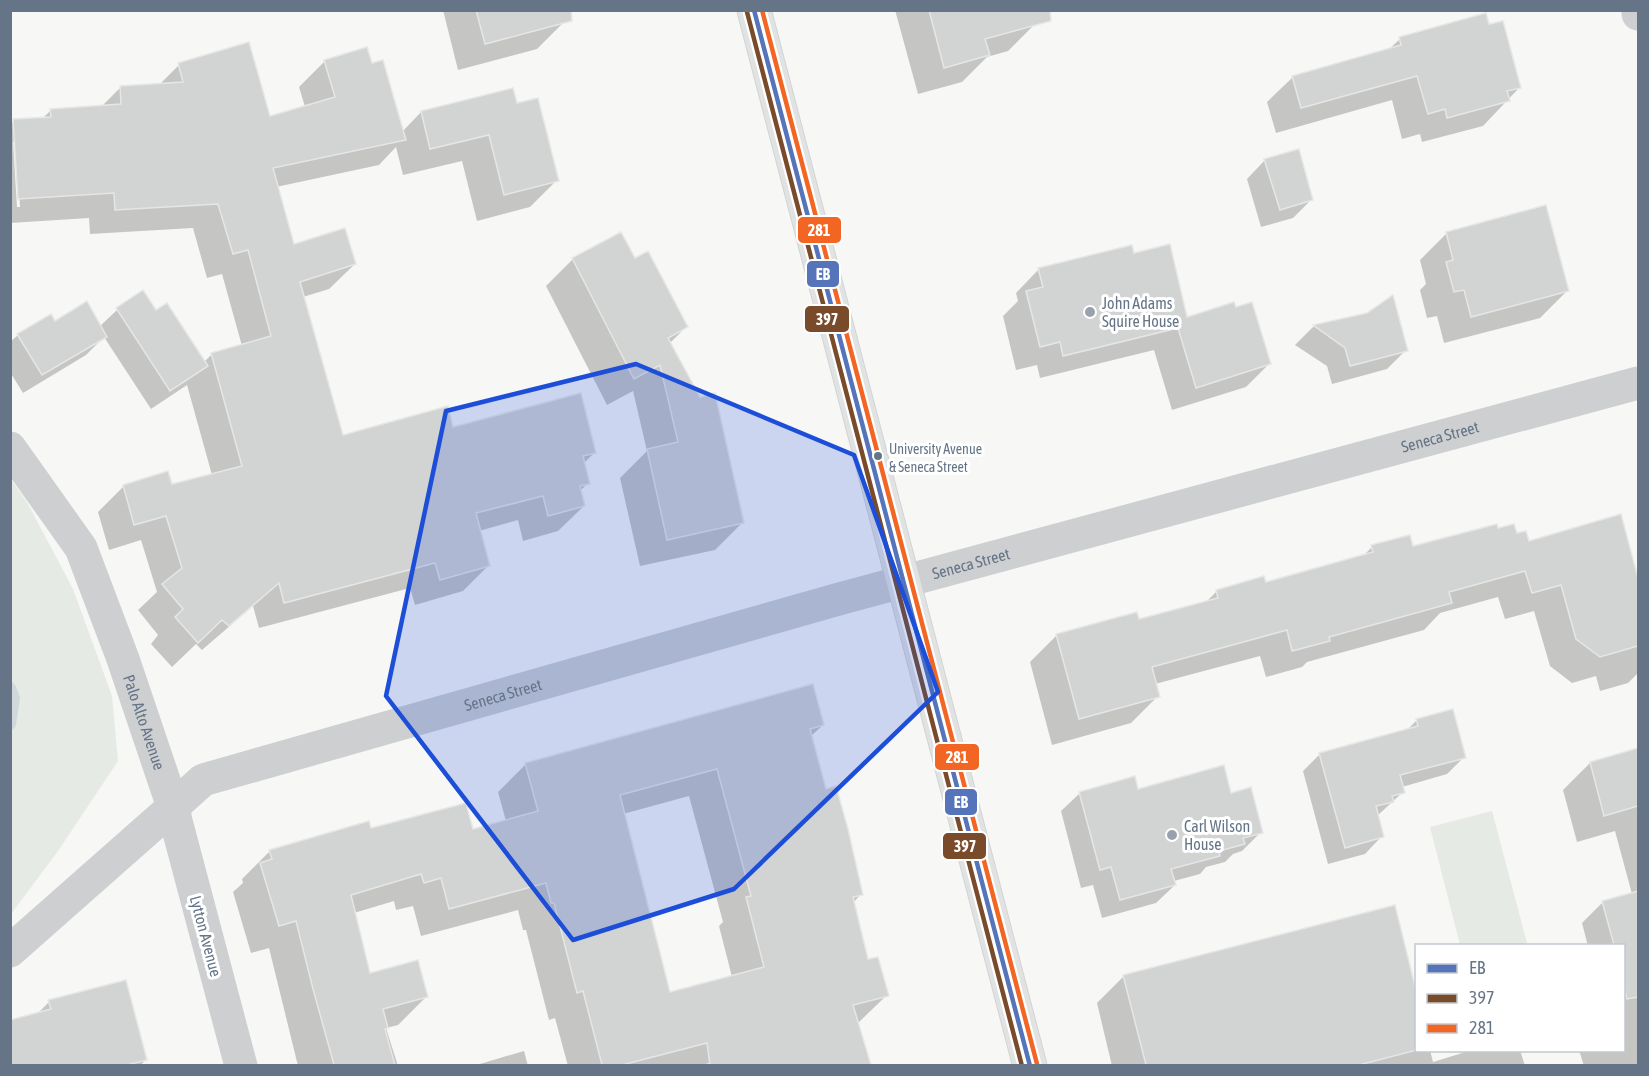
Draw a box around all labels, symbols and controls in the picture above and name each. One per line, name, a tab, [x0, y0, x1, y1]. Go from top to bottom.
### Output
line badge: 281	[797, 216, 842, 244]
text: 281	[808, 221, 831, 239]
line badge: EB	[806, 260, 840, 288]
text: EB	[816, 265, 831, 283]
place label: John Adams Squire House	[1102, 294, 1179, 331]
line badge: 397	[804, 305, 850, 333]
marker: John Adams Squire House	[1083, 305, 1097, 319]
text: 397	[816, 310, 838, 328]
street label: Seneca Street	[1399, 417, 1481, 456]
place label: University Avenue & Seneca Street	[889, 441, 982, 475]
marker: University Avenue & Seneca Street	[872, 450, 884, 462]
street label: Seneca Street	[930, 544, 1012, 582]
street label: Palo Alto Avenue	[120, 672, 169, 772]
street label: Seneca Street	[462, 675, 544, 714]
line badge: 281	[934, 743, 980, 771]
text: 281	[946, 748, 969, 766]
line badge: EB	[944, 788, 978, 816]
text: EB	[954, 793, 969, 811]
place label: Carl Wilson House	[1184, 817, 1250, 853]
marker: Carl Wilson House	[1165, 828, 1179, 842]
line badge: 397	[942, 832, 987, 860]
text: 397	[954, 837, 976, 855]
street label: Lytton Avenue	[186, 894, 225, 979]
legend	[1415, 944, 1625, 1052]
text: EB	[1469, 957, 1486, 978]
text: 397	[1469, 987, 1494, 1008]
text: 281	[1469, 1017, 1494, 1038]

